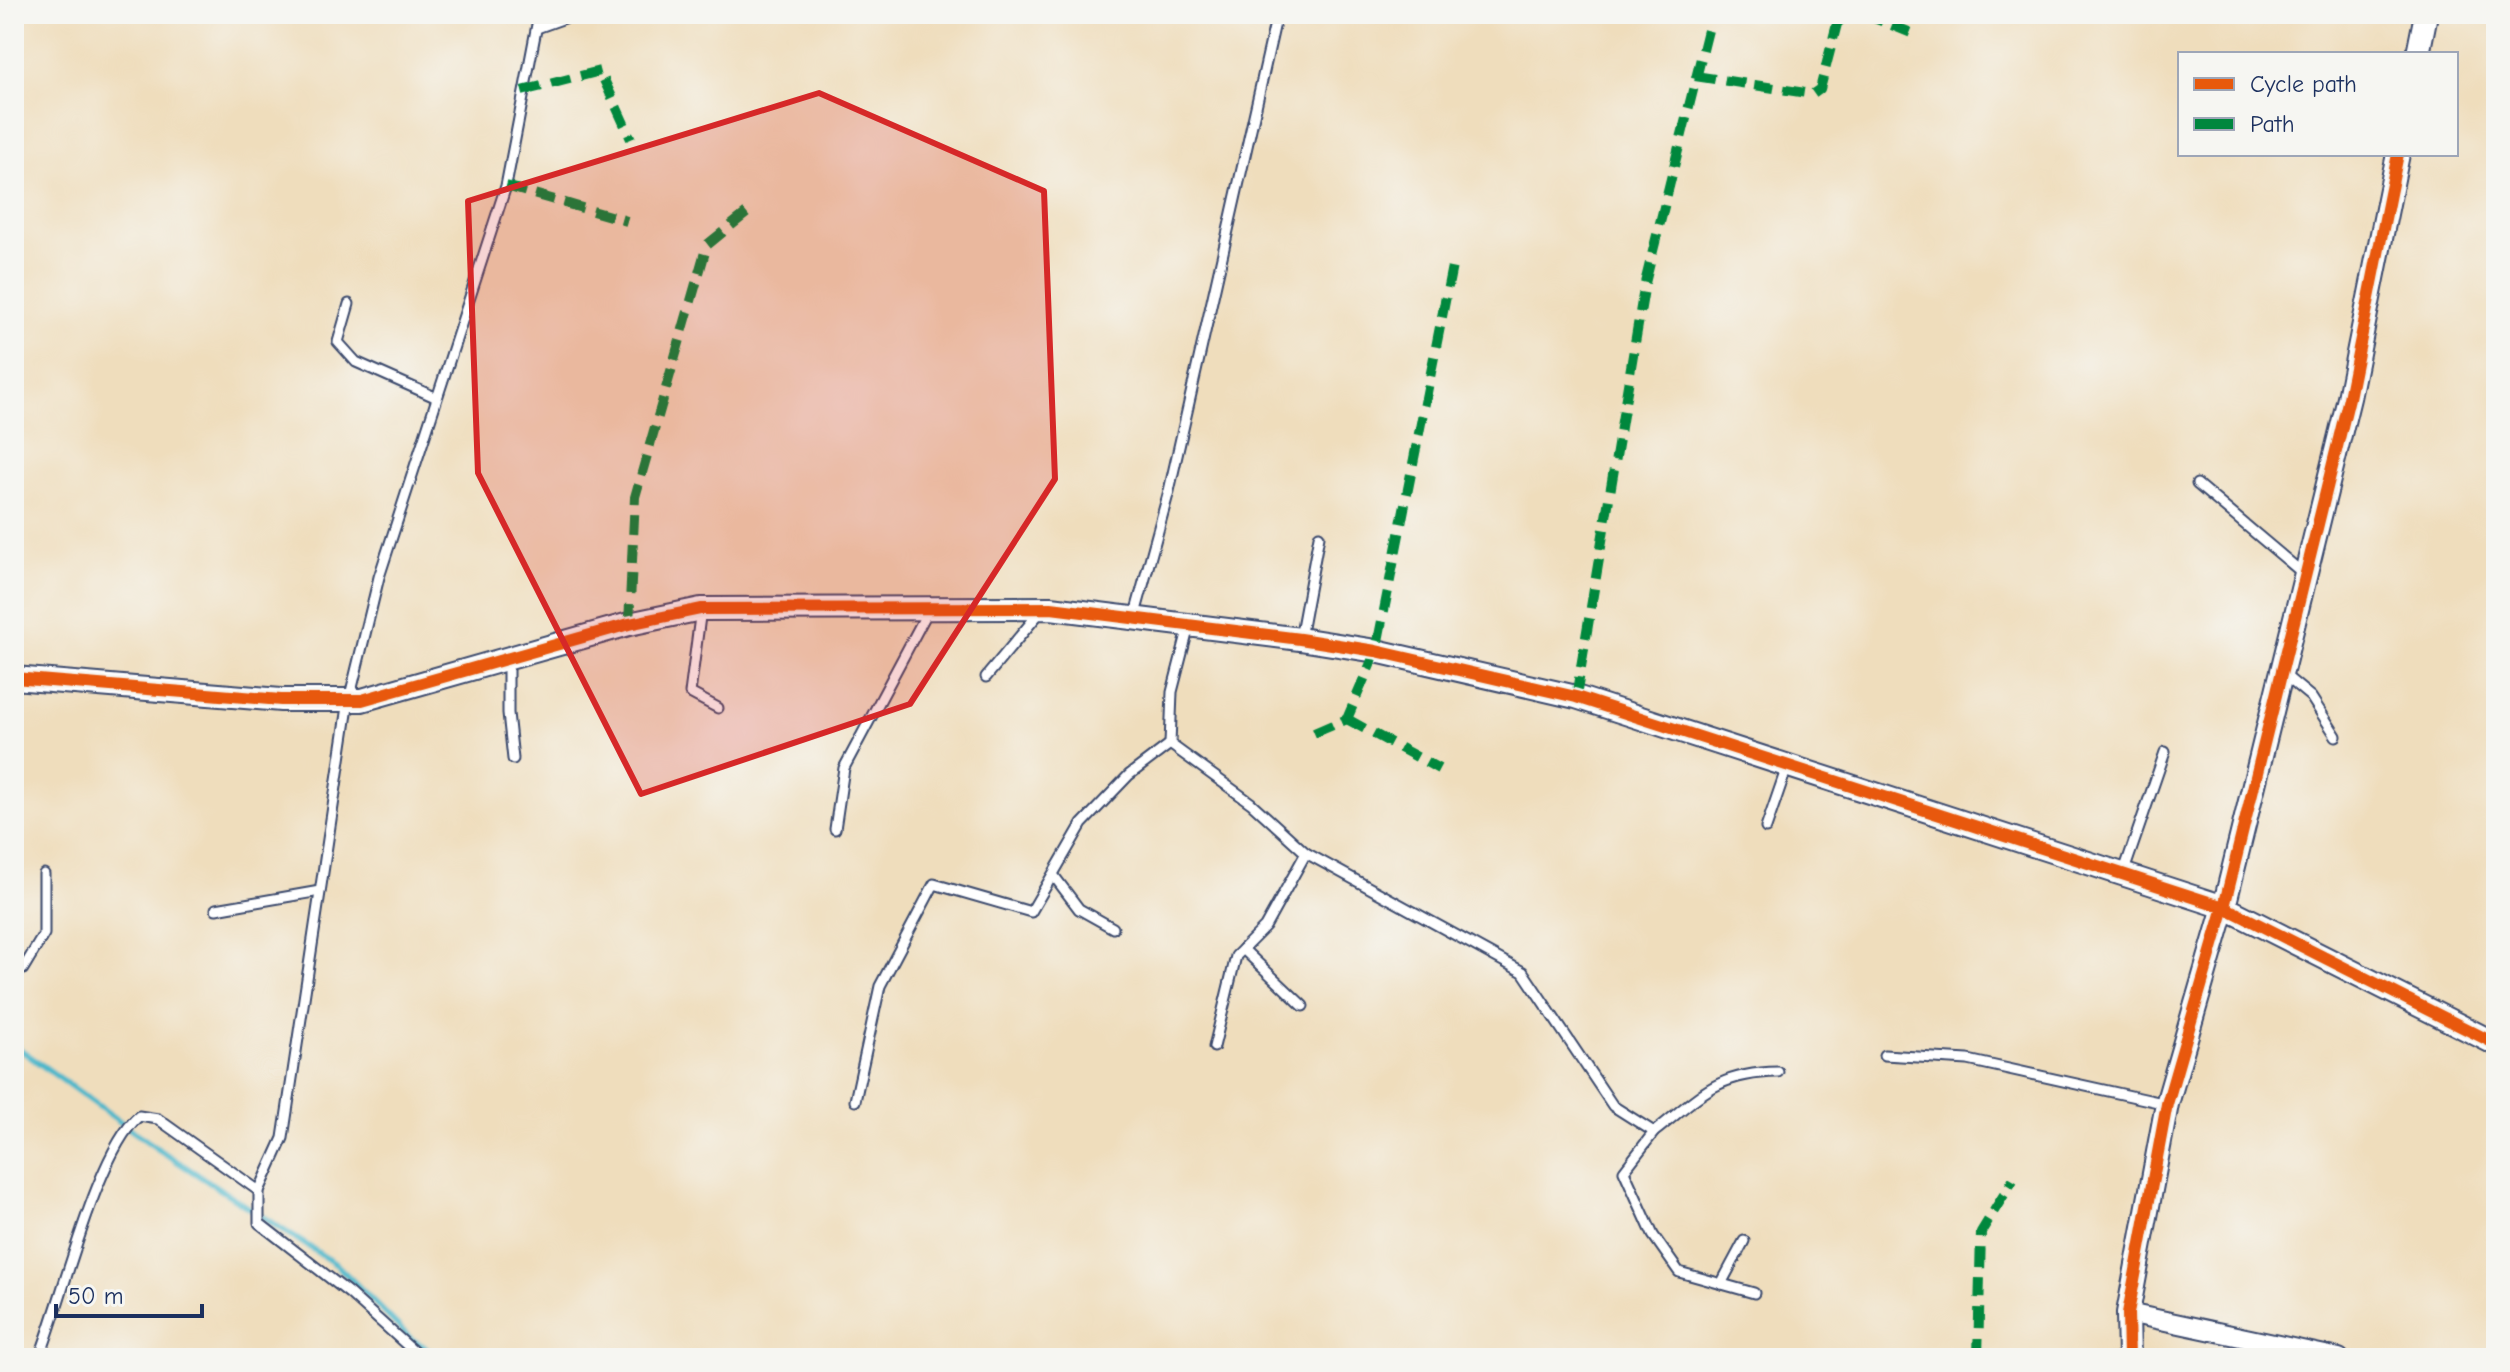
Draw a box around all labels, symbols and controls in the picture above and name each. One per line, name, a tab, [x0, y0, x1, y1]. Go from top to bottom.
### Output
legend	[2178, 52, 2458, 156]
text: Cycle path	[2250, 70, 2357, 98]
text: Path	[2250, 110, 2295, 138]
scale bar	[56, 1268, 202, 1318]
text: 50 m	[68, 1282, 124, 1310]

